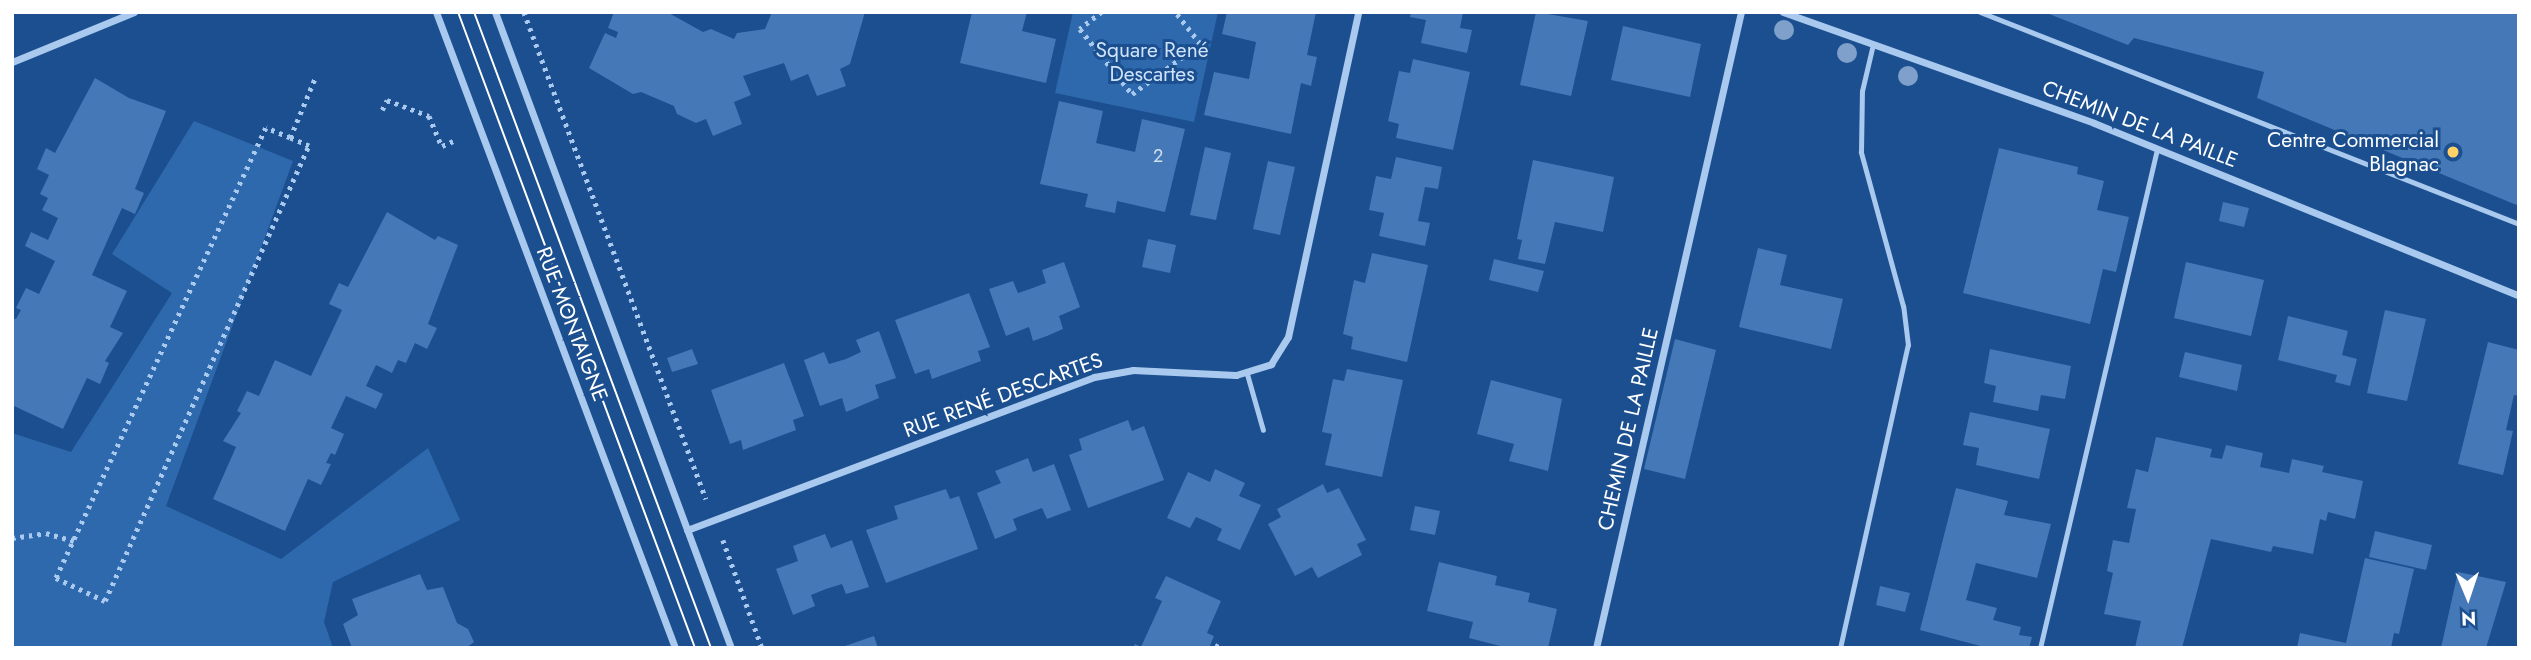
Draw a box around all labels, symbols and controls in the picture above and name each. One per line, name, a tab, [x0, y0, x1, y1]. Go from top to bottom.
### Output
park label: Square René Descartes	[1095, 37, 1209, 87]
street label: CHEMIN DE LA PAILLE	[2039, 75, 2241, 173]
place label: Centre Commercial Blagnac	[2267, 127, 2439, 177]
marker: Centre Commercial Blagnac	[2445, 144, 2461, 160]
house number: 2	[1153, 145, 1163, 167]
street label: RUE MONTAIGNE	[531, 243, 613, 405]
street label: CHEMIN DE LA PAILLE	[1592, 325, 1664, 533]
street label: RUE RENÉ DESCARTES	[900, 347, 1106, 443]
north arrow	[2433, 562, 2503, 632]
text: N	[2461, 605, 2477, 632]

